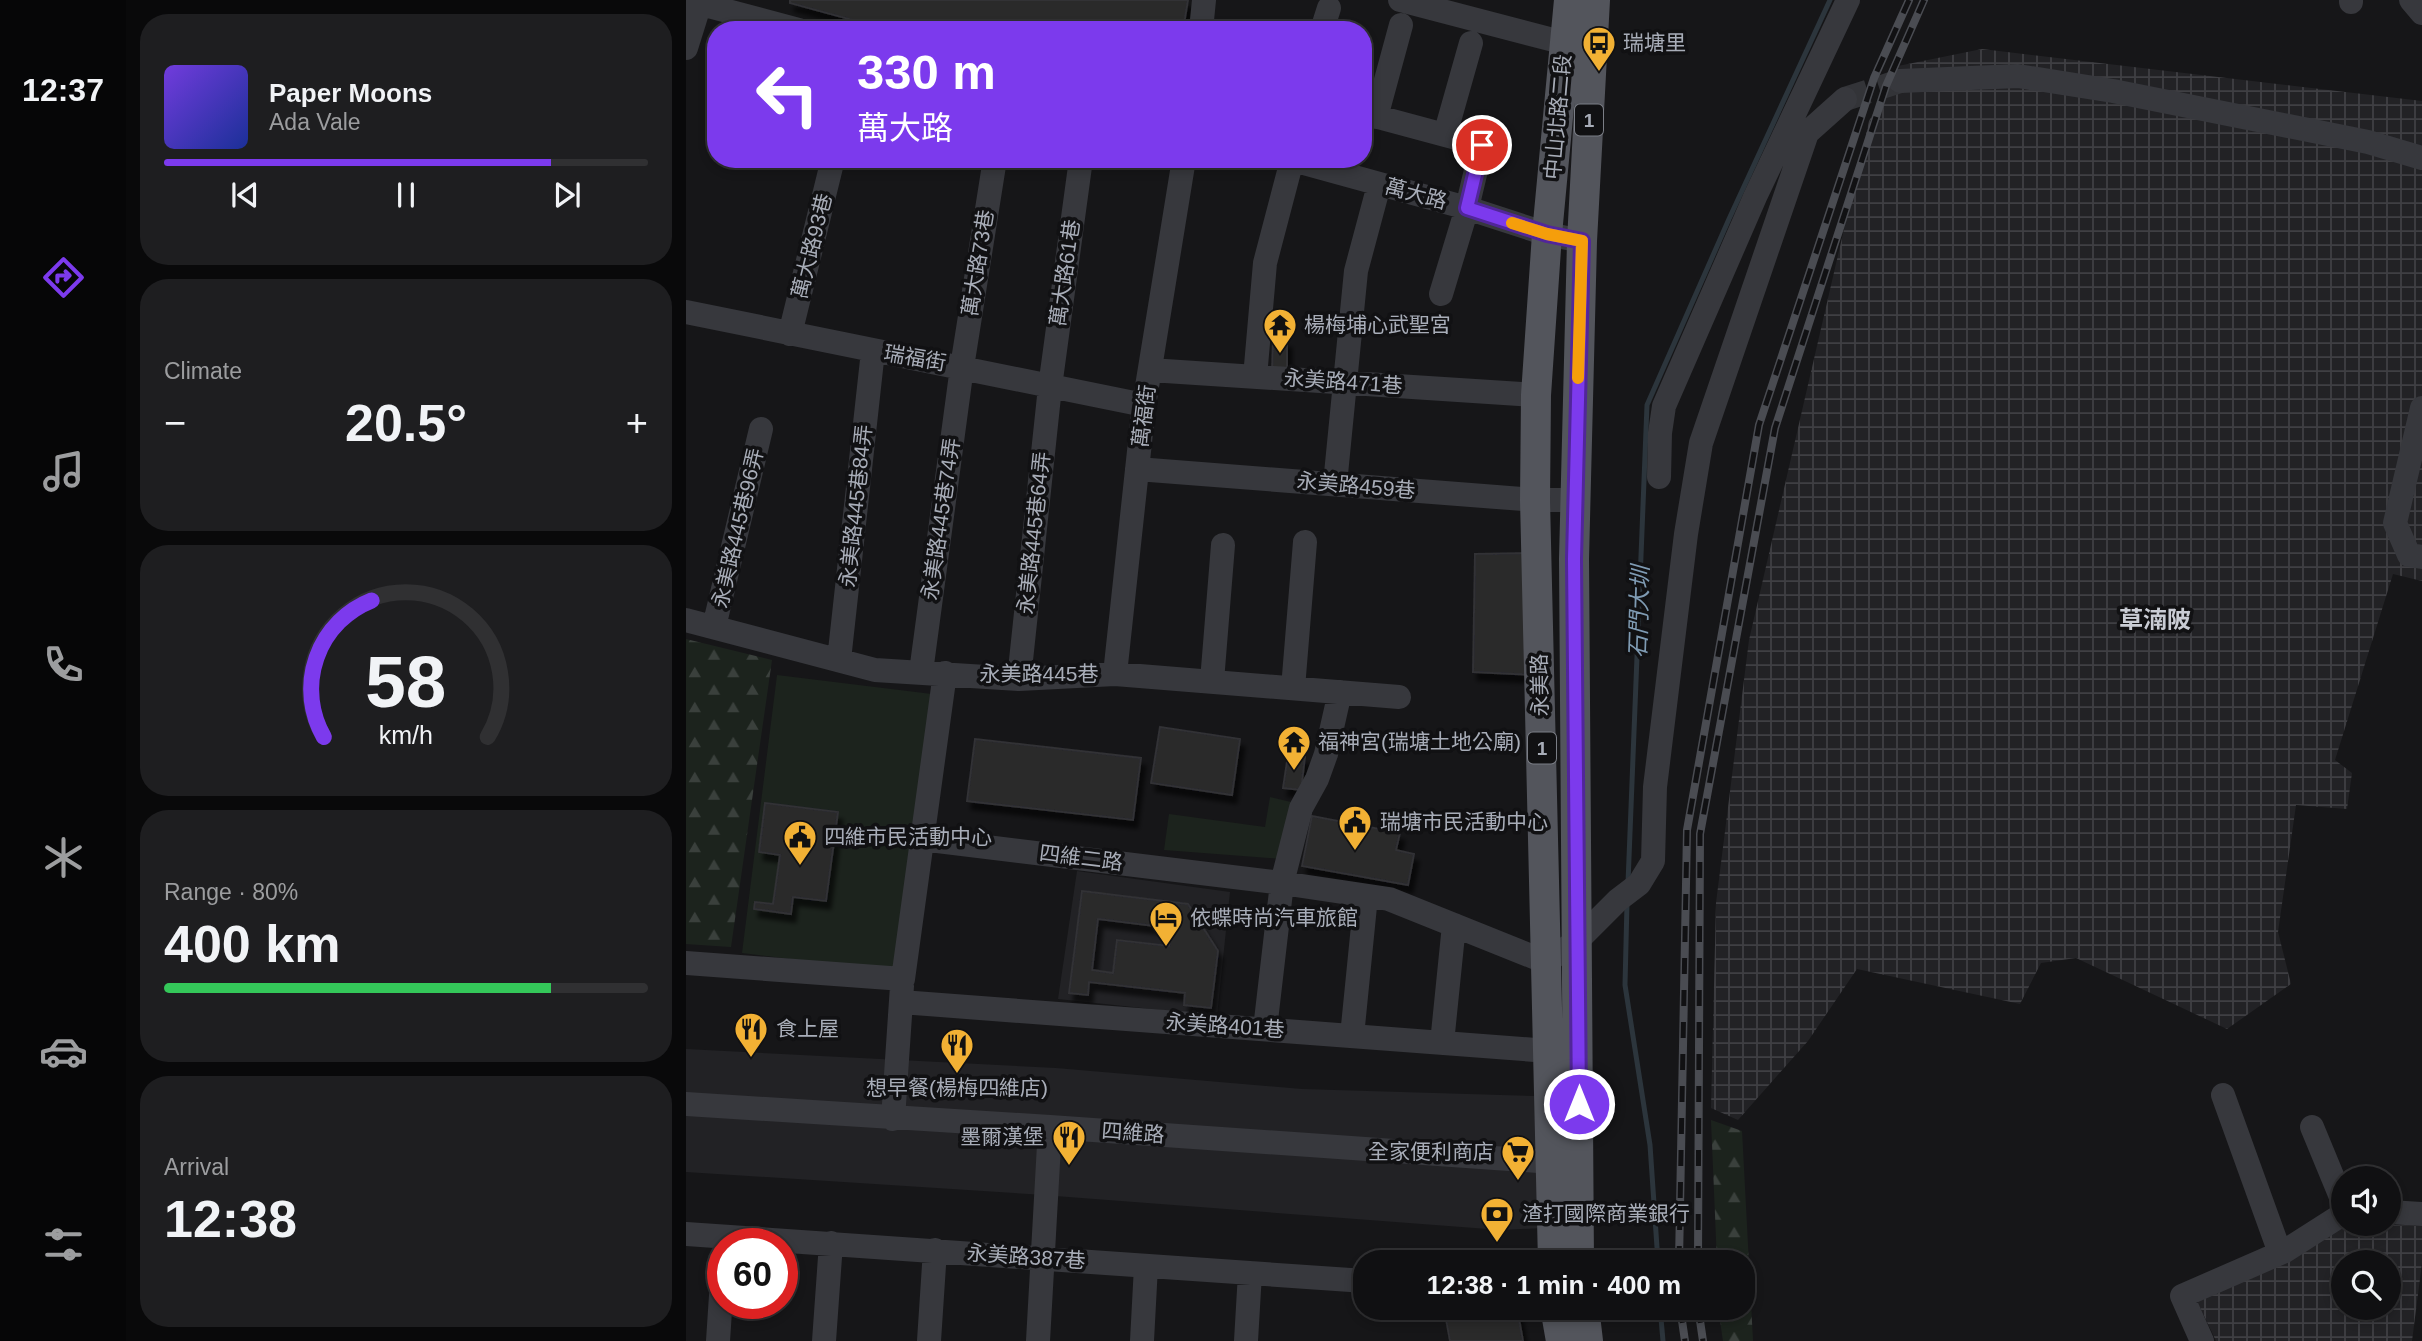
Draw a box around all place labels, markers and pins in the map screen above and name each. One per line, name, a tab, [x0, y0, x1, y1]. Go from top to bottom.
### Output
bus stop icon: 瑞塘里	[1580, 24, 1618, 73]
place label: 瑞塘里	[1623, 31, 1686, 54]
pin	[1452, 115, 1512, 175]
temple icon: 楊梅埔心武聖宮	[1261, 306, 1299, 355]
place label: 楊梅埔心武聖宮	[1304, 313, 1451, 336]
temple icon: 福神宮(瑞塘土地公廟)	[1275, 723, 1313, 772]
place label: 福神宮(瑞塘土地公廟)	[1318, 730, 1521, 753]
public building icon: 瑞塘市民活動中心	[1336, 803, 1374, 852]
place label: 瑞塘市民活動中心	[1380, 810, 1548, 833]
public building icon: 四維市民活動中心	[781, 818, 819, 867]
place label: 四維市民活動中心	[824, 825, 992, 848]
hotel icon: 依蝶時尚汽車旅館	[1147, 899, 1185, 948]
place label: 依蝶時尚汽車旅館	[1190, 906, 1358, 929]
restaurant icon: 食上屋	[732, 1010, 770, 1059]
place label: 食上屋	[776, 1017, 839, 1040]
restaurant icon: 想早餐(楊梅四維店)	[938, 1026, 976, 1075]
place label: 想早餐(楊梅四維店)	[866, 1076, 1048, 1099]
restaurant icon: 墨爾漢堡	[1050, 1118, 1088, 1167]
place label: 墨爾漢堡	[960, 1125, 1044, 1148]
supermarket icon: 全家便利商店	[1499, 1133, 1537, 1182]
place label: 全家便利商店	[1368, 1140, 1494, 1163]
bank icon: 渣打國際商業銀行	[1478, 1195, 1516, 1244]
place label: 渣打國際商業銀行	[1522, 1202, 1690, 1225]

